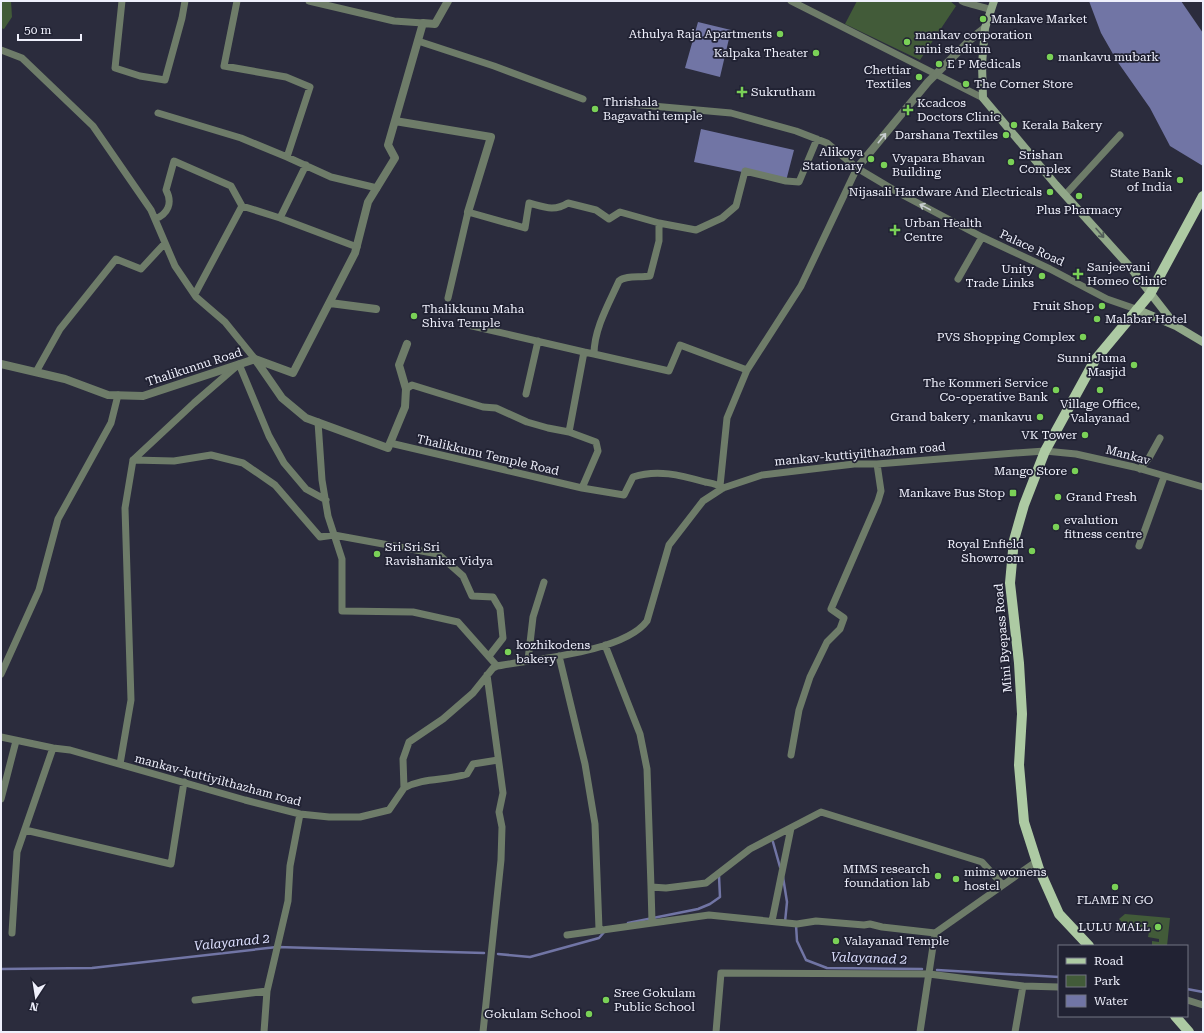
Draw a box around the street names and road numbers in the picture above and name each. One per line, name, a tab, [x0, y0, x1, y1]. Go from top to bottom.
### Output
street label: Palace Road	[997, 227, 1067, 269]
street label: Thalikunnu Road	[144, 345, 244, 389]
street label: Thalikkunu Temple Road	[415, 432, 561, 478]
street label: mankav-kuttiyilthazham road	[774, 440, 946, 468]
street label: Mankav	[1104, 442, 1152, 468]
street label: Mini Byepass Road	[991, 583, 1015, 693]
street label: mankav-kuttiyilthazham road	[133, 751, 303, 809]

